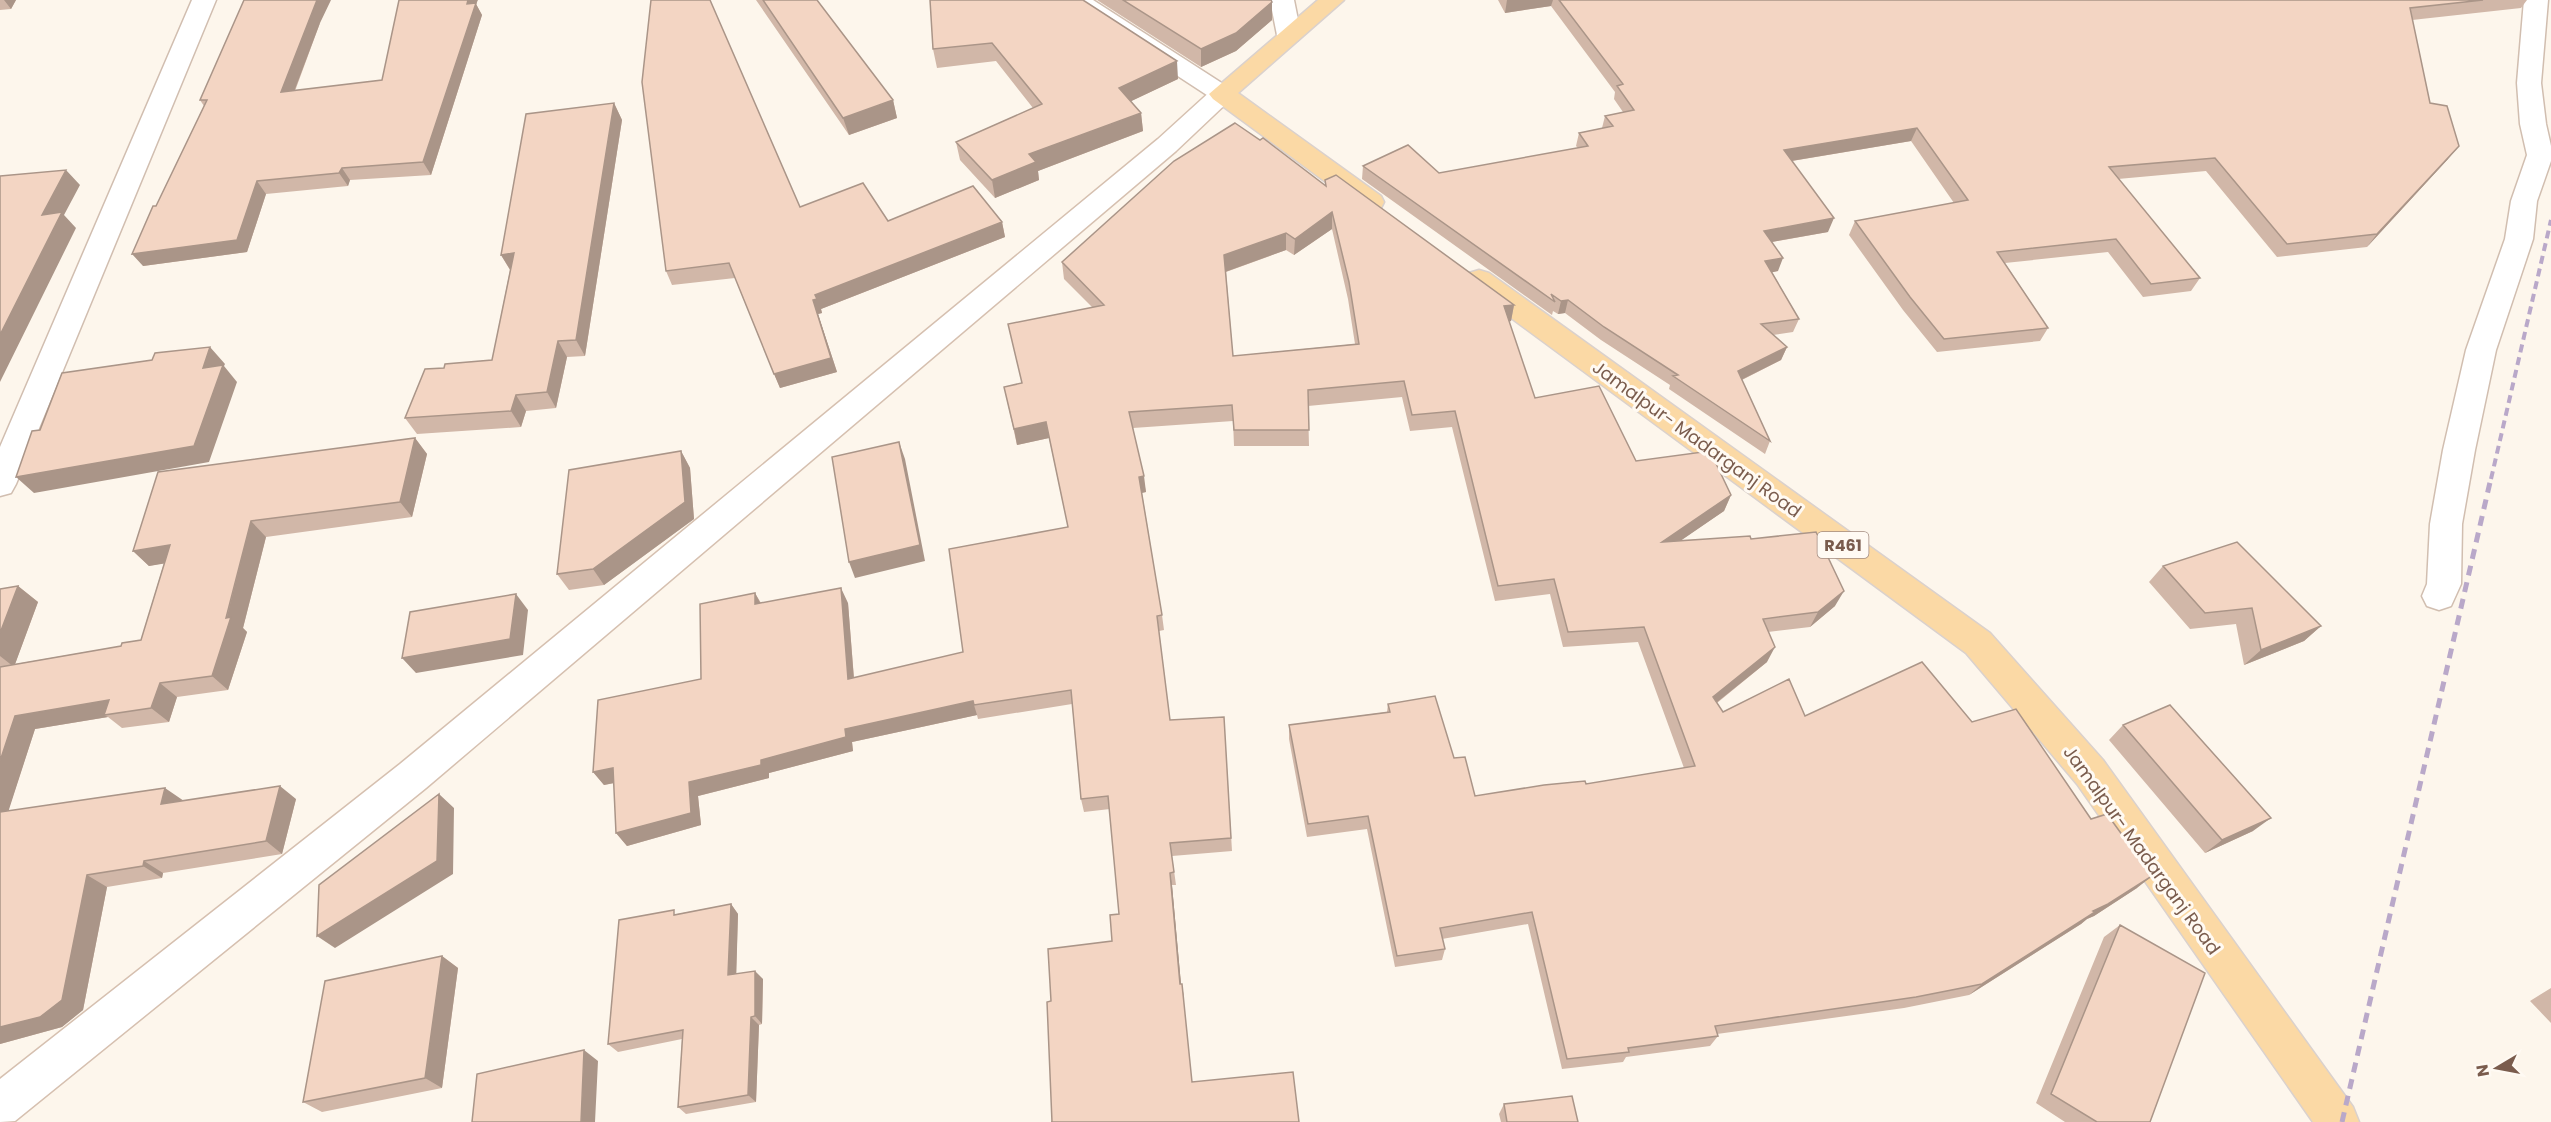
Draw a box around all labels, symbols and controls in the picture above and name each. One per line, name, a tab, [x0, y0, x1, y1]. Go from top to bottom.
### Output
street label: Jamalpur- Madarganj Road	[1587, 355, 1807, 523]
road number: R461	[1818, 532, 1868, 558]
street label: Jamalpur- Madarganj Road	[2058, 740, 2226, 960]
north arrow	[2467, 1038, 2527, 1098]
text: N	[2470, 1063, 2495, 1078]

